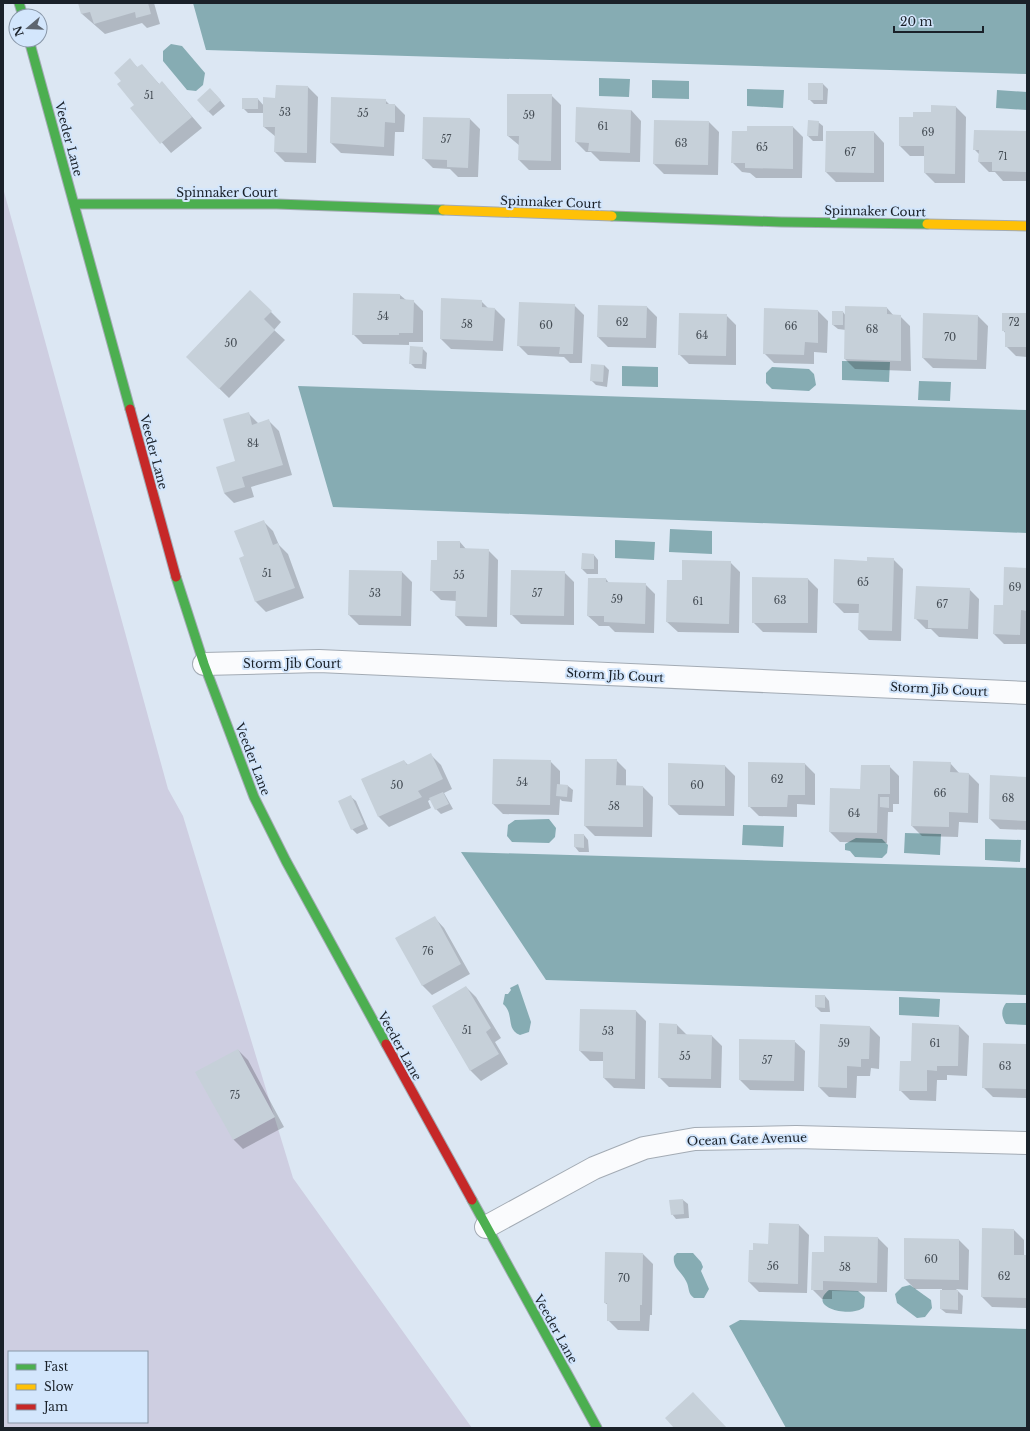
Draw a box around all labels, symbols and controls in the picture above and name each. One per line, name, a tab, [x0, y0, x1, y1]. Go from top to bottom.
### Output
north arrow	[8, 8, 48, 48]
scale bar	[894, 8, 983, 34]
text: 20 m	[900, 14, 932, 29]
text: N	[10, 23, 27, 38]
house number: 51	[144, 89, 154, 102]
street label: Veeder Lane	[52, 99, 86, 178]
house number: 53	[279, 106, 291, 119]
house number: 55	[357, 107, 369, 120]
house number: 59	[523, 109, 535, 122]
house number: 61	[598, 120, 608, 133]
house number: 69	[922, 126, 934, 139]
house number: 57	[441, 133, 452, 146]
house number: 63	[675, 137, 687, 150]
house number: 65	[756, 141, 768, 154]
house number: 67	[844, 146, 857, 159]
house number: 71	[998, 150, 1008, 163]
street label: Spinnaker Court	[176, 185, 278, 200]
street label: Spinnaker Court	[500, 193, 602, 211]
street label: Spinnaker Court	[824, 203, 926, 219]
house number: 54	[377, 310, 389, 323]
house number: 62	[616, 316, 628, 329]
house number: 72	[1008, 316, 1020, 329]
house number: 58	[461, 318, 473, 331]
house number: 60	[539, 319, 553, 332]
house number: 66	[785, 320, 797, 333]
house number: 68	[866, 323, 878, 336]
house number: 64	[696, 329, 708, 342]
house number: 70	[944, 331, 956, 344]
house number: 50	[225, 337, 237, 350]
street label: Veeder Lane	[137, 412, 171, 491]
house number: 84	[247, 437, 259, 450]
house number: 51	[262, 567, 272, 580]
house number: 55	[453, 569, 465, 582]
house number: 65	[857, 576, 869, 589]
house number: 69	[1009, 581, 1021, 594]
house number: 53	[369, 587, 381, 600]
house number: 57	[532, 587, 543, 600]
house number: 59	[611, 593, 623, 606]
house number: 63	[774, 594, 786, 607]
house number: 61	[693, 595, 703, 608]
house number: 67	[936, 598, 949, 611]
street label: Storm Jib Court	[243, 656, 341, 671]
street label: Storm Jib Court	[566, 665, 665, 685]
street label: Storm Jib Court	[890, 679, 989, 699]
street label: Veeder Lane	[232, 720, 274, 798]
house number: 62	[771, 773, 783, 786]
house number: 54	[516, 776, 528, 789]
house number: 50	[391, 779, 403, 792]
house number: 60	[690, 779, 704, 792]
house number: 66	[934, 787, 946, 800]
house number: 68	[1002, 792, 1014, 805]
house number: 58	[608, 800, 620, 813]
house number: 64	[848, 807, 860, 820]
house number: 76	[422, 945, 434, 958]
street label: Veeder Lane	[374, 1008, 425, 1083]
house number: 51	[462, 1024, 472, 1037]
house number: 53	[602, 1025, 614, 1038]
house number: 59	[838, 1037, 850, 1050]
house number: 61	[930, 1037, 940, 1050]
house number: 55	[679, 1050, 691, 1063]
house number: 57	[762, 1054, 773, 1067]
house number: 63	[999, 1060, 1011, 1073]
house number: 75	[230, 1089, 241, 1102]
street label: Ocean Gate Avenue	[687, 1129, 807, 1149]
house number: 60	[924, 1253, 938, 1266]
house number: 56	[767, 1260, 779, 1273]
house number: 58	[839, 1261, 851, 1274]
house number: 62	[998, 1270, 1010, 1283]
house number: 70	[618, 1272, 630, 1285]
street label: Veeder Lane	[530, 1291, 581, 1366]
legend	[8, 1351, 148, 1423]
text: Fast	[44, 1359, 69, 1374]
text: Slow	[44, 1379, 74, 1394]
text: Jam	[42, 1399, 68, 1414]

